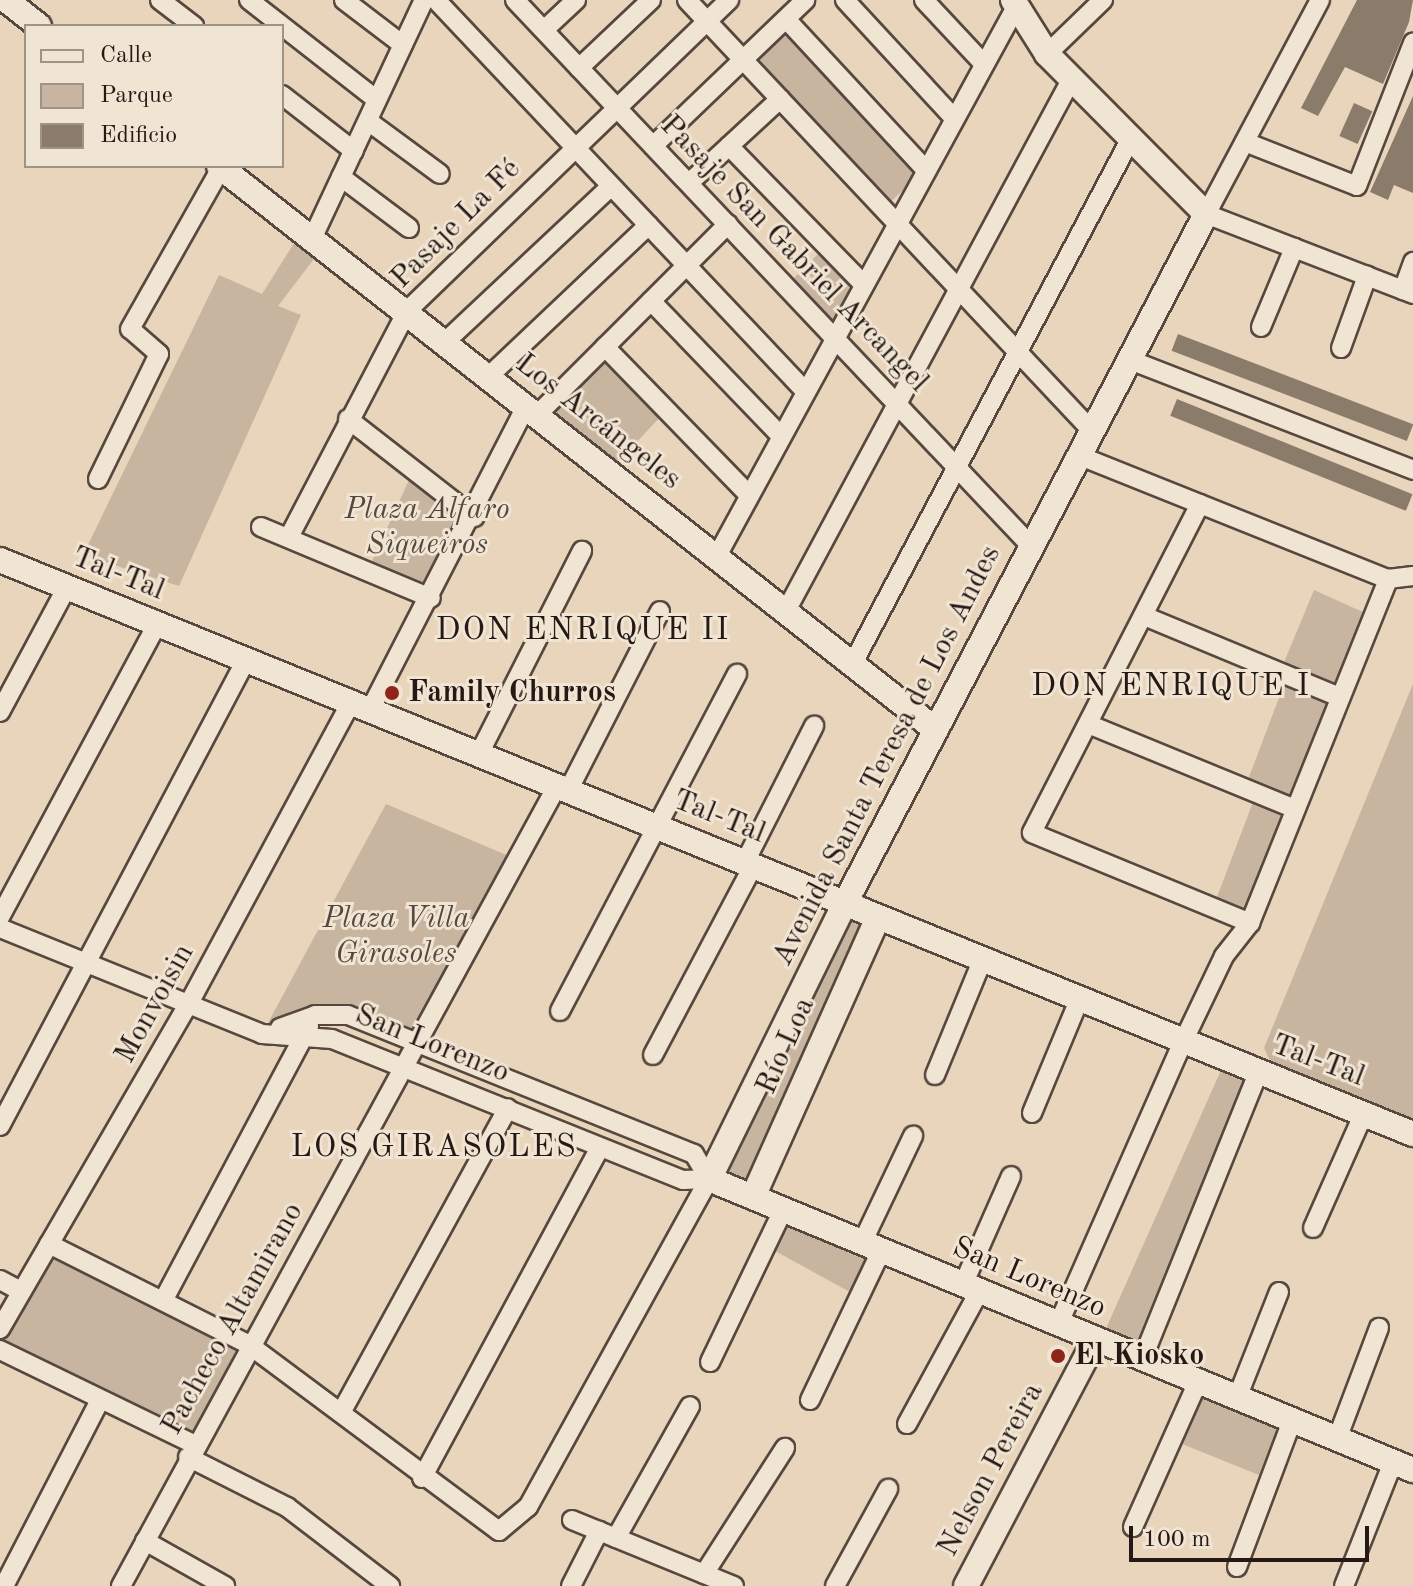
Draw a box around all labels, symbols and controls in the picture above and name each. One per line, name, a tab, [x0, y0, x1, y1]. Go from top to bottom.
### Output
legend	[24, 24, 284, 168]
text: Calle	[100, 44, 152, 68]
text: Parque	[100, 84, 173, 108]
street label: Pasaje San Gabriel Arcangel	[652, 108, 936, 400]
text: Edificio	[100, 124, 177, 148]
street label: Pasaje La Fé	[384, 152, 528, 296]
street label: Los Arcángeles	[508, 346, 688, 498]
park label: Plaza Alfaro Siqueiros	[344, 492, 510, 562]
street label: Tal-Tal	[66, 539, 170, 609]
street label: Avenida Santa Teresa de Los Andes	[765, 540, 1009, 972]
district label: DON ENRIQUE II	[436, 612, 730, 650]
district label: DON ENRIQUE I	[1031, 668, 1311, 706]
place label: Family Churros	[408, 675, 616, 711]
marker: Family Churros	[383, 684, 401, 702]
street label: Tal-Tal	[667, 782, 771, 852]
park label: Plaza Villa Girasoles	[322, 901, 470, 972]
street label: Monvoisin	[108, 938, 202, 1070]
street label: Río Loa	[749, 992, 823, 1100]
street label: San Lorenzo	[350, 997, 514, 1091]
street label: Tal-Tal	[1266, 1027, 1370, 1095]
district label: LOS GIRASOLES	[290, 1129, 578, 1167]
street label: Pacheco Altamirano	[154, 1197, 312, 1441]
street label: San Lorenzo	[947, 1230, 1111, 1326]
place label: El Kiosko	[1074, 1338, 1204, 1374]
marker: El Kiosko	[1049, 1347, 1067, 1365]
street label: Nelson Pereira	[930, 1377, 1052, 1563]
scale bar	[1133, 1510, 1373, 1560]
text: 100 m	[1143, 1528, 1211, 1552]

